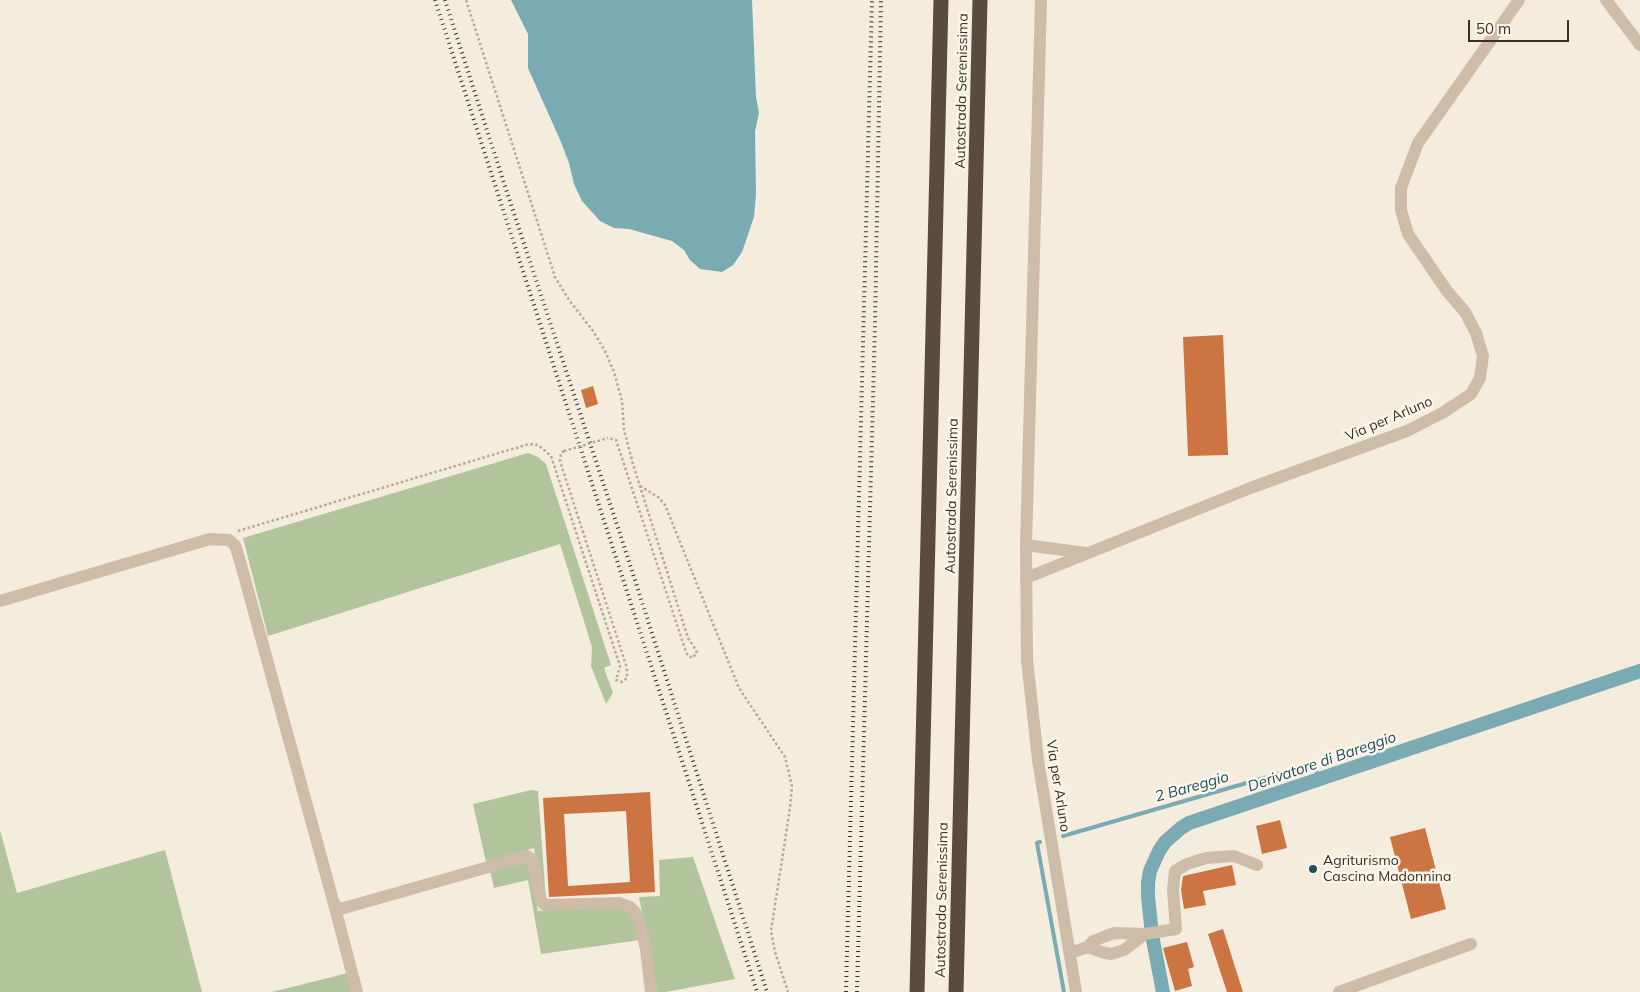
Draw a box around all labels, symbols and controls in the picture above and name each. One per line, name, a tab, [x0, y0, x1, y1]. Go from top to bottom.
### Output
scale bar	[1470, 10, 1571, 42]
street label: Autostrada Serenissima	[952, 13, 972, 169]
text: 50 m	[1476, 19, 1511, 38]
street label: Via per Arluno	[1343, 393, 1435, 445]
street label: Autostrada Serenissima	[942, 418, 962, 574]
water label: Derivatore di Bareggio	[1245, 728, 1399, 796]
street label: Via per Arluno	[1042, 739, 1074, 833]
water label: 2 Bareggio	[1153, 768, 1231, 806]
street label: Autostrada Serenissima	[932, 822, 952, 978]
place label: Agriturismo Cascina Madonnina	[1323, 853, 1451, 886]
marker: Agriturismo Cascina Madonnina	[1307, 863, 1319, 875]

